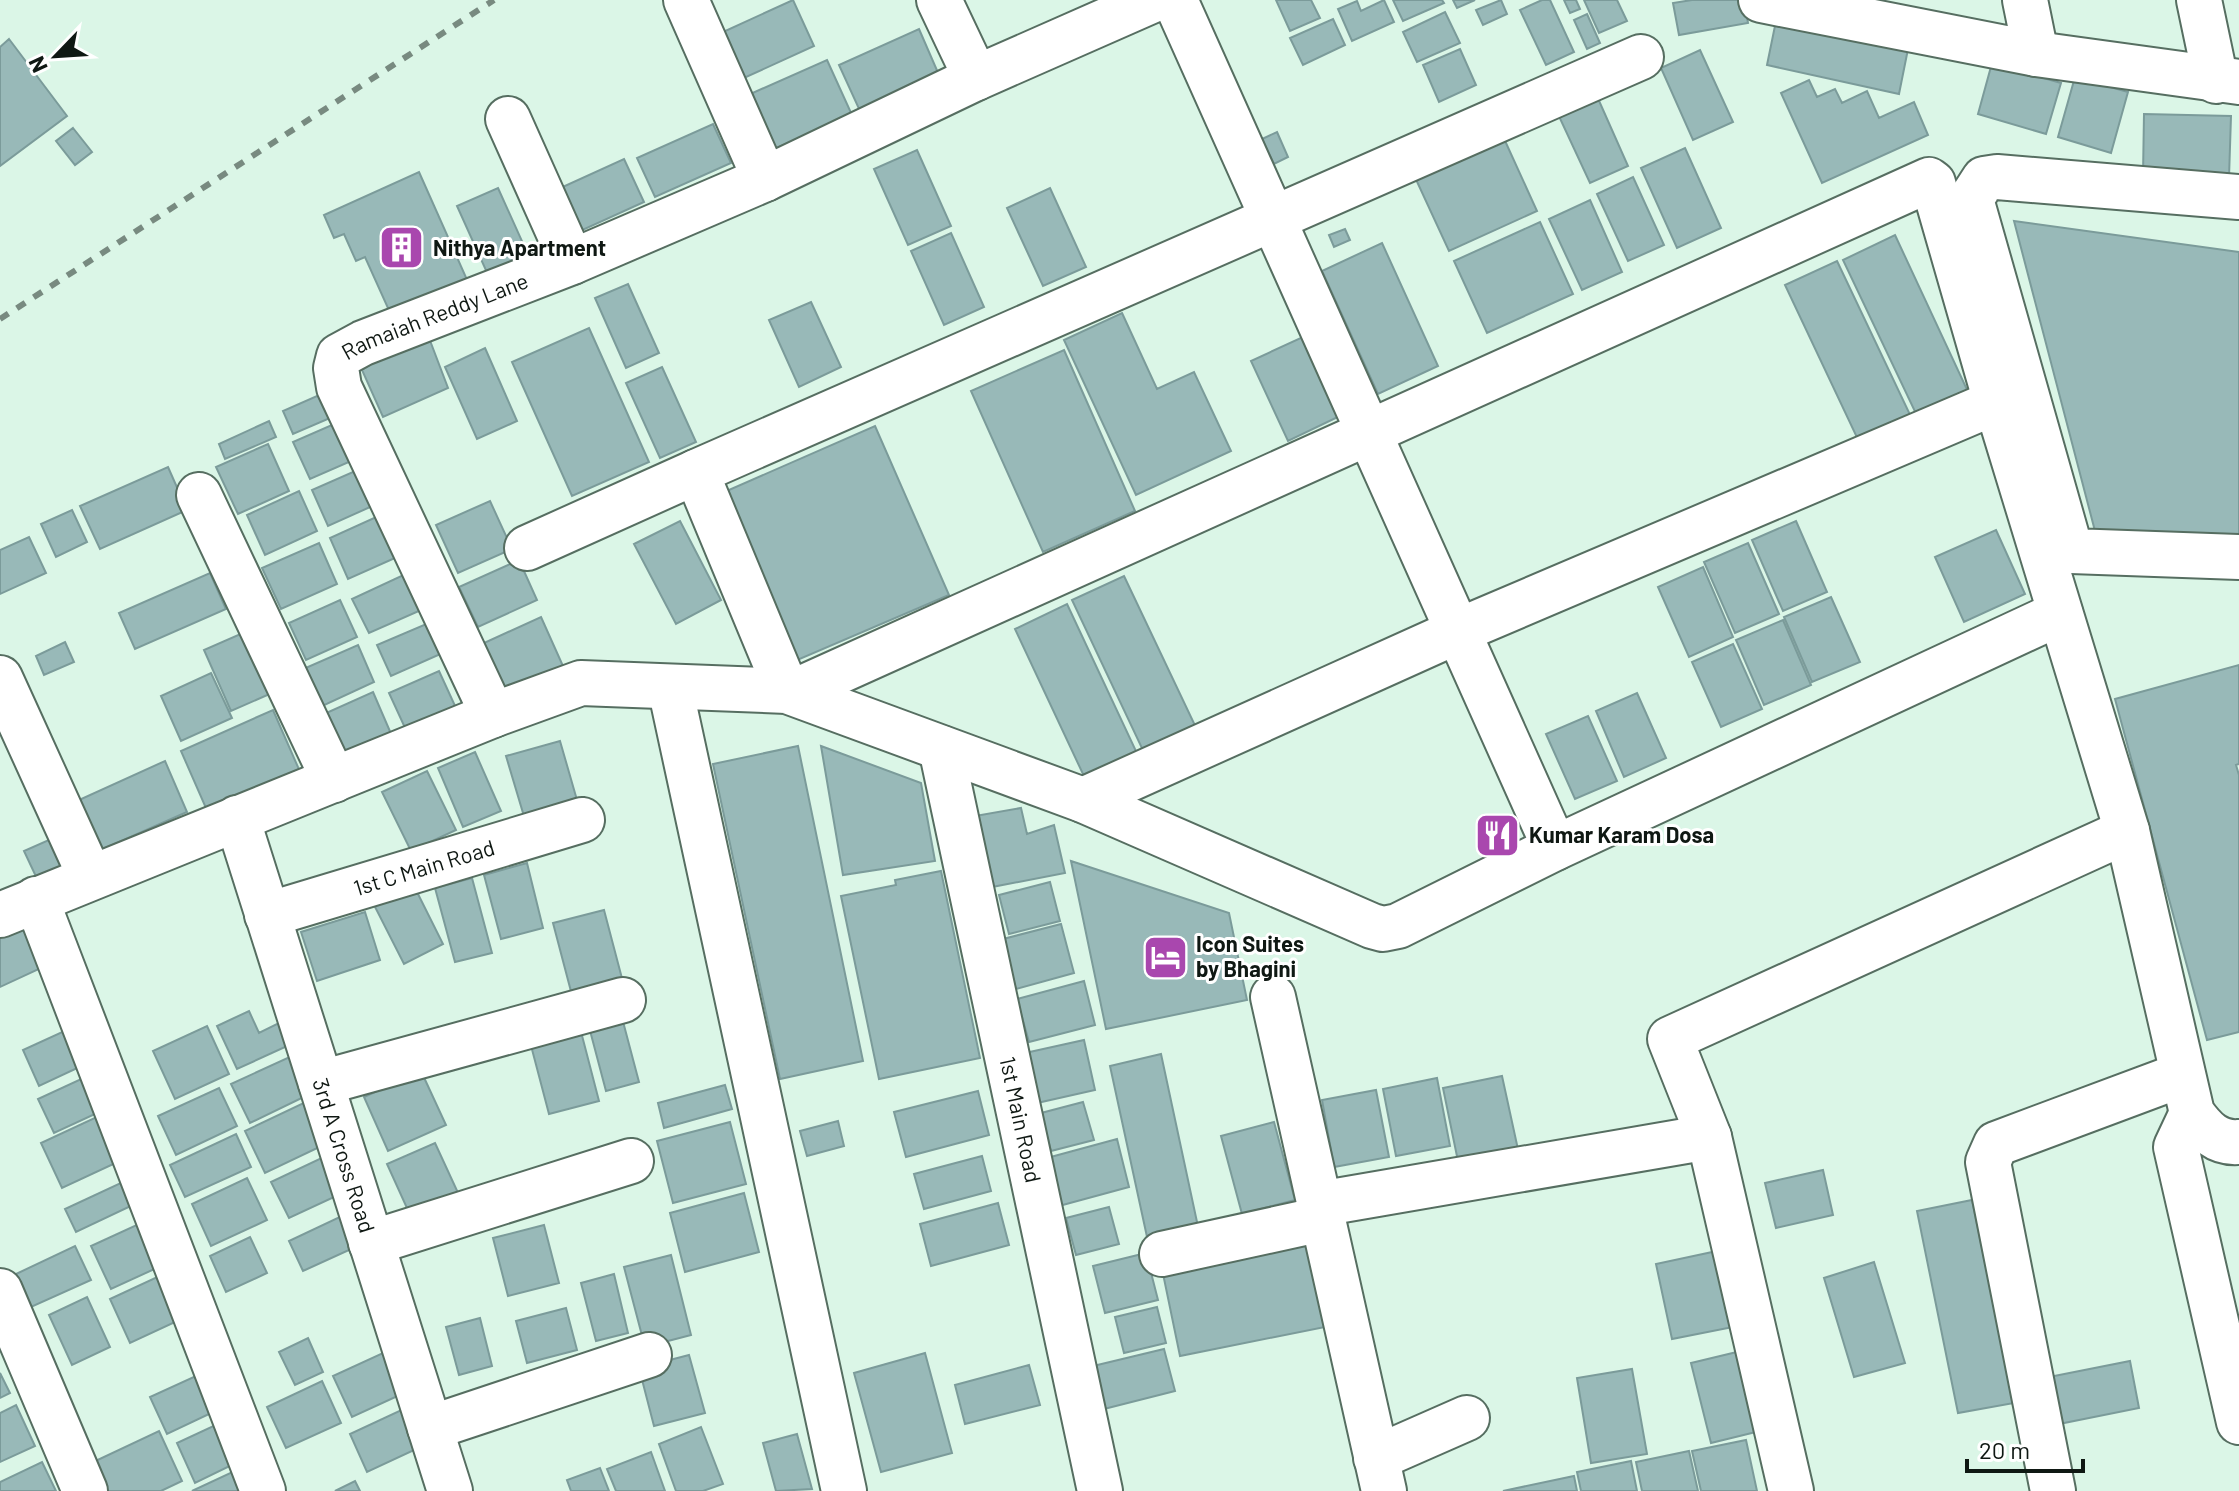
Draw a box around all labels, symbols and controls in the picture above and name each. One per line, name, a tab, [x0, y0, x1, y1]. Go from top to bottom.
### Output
north arrow	[16, 16, 96, 96]
text: N	[22, 53, 52, 77]
building icon: Nithya Apartment	[378, 224, 426, 272]
place label: Nithya Apartment	[433, 234, 606, 260]
street label: Ramaiah Reddy Lane	[337, 266, 531, 364]
restaurant icon: Kumar Karam Dosa	[1474, 811, 1522, 859]
place label: Kumar Karam Dosa	[1529, 821, 1714, 847]
street label: 1st C Main Road	[350, 833, 497, 900]
place label: Icon Suites by Bhagini	[1196, 930, 1304, 981]
hotel icon: Icon Suites by Bhagini	[1141, 933, 1189, 981]
street label: 1st Main Road	[995, 1054, 1048, 1185]
street label: 3rd A Cross Road	[308, 1075, 381, 1236]
scale bar	[1967, 1423, 2083, 1473]
text: 20 m	[1979, 1435, 2030, 1464]

